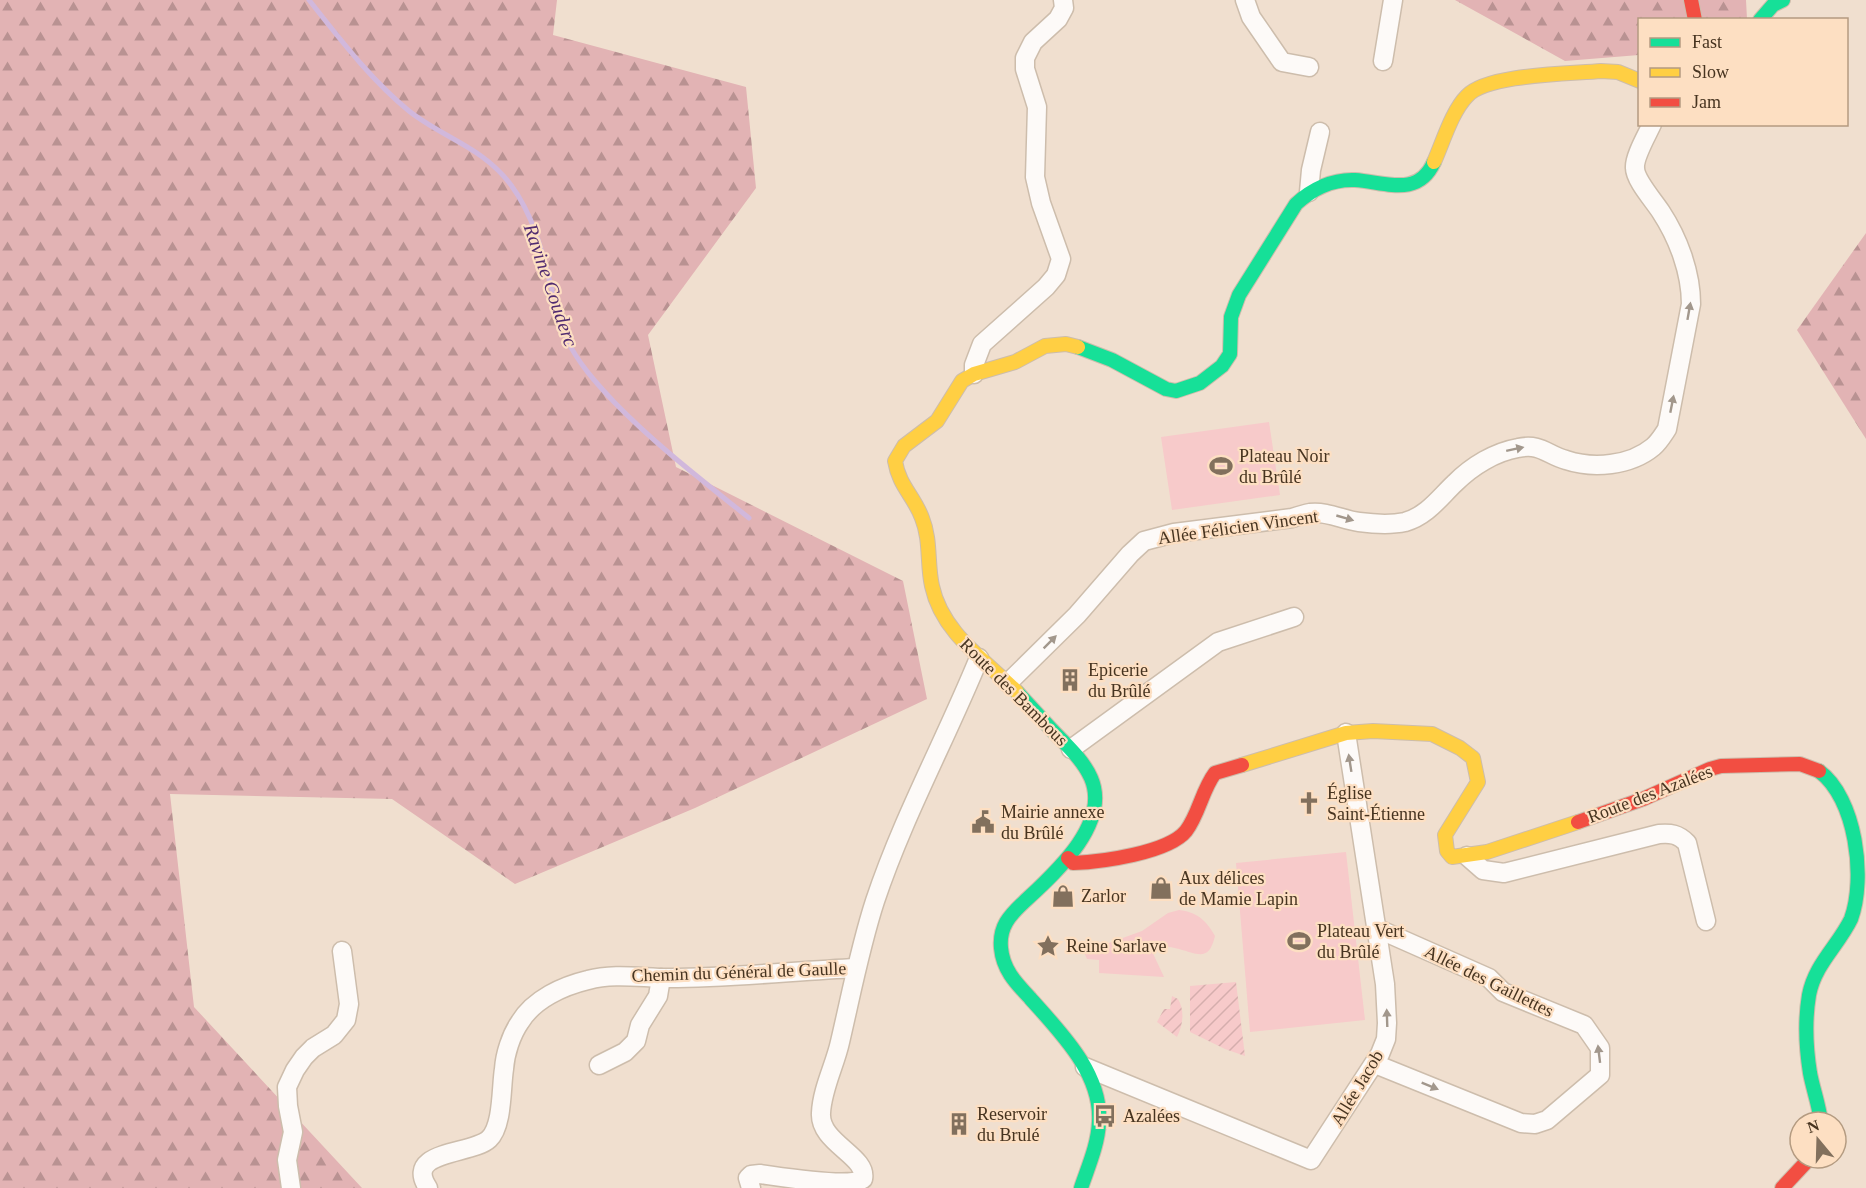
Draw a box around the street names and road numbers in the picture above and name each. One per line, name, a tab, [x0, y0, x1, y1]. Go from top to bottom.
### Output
street label: Allée Félicien Vincent	[1157, 506, 1319, 548]
street label: Route des Bambous	[956, 634, 1072, 750]
street label: Route des Azalées	[1585, 761, 1715, 827]
street label: Allée des Gaillettes	[1421, 941, 1557, 1021]
street label: Chemin du Général de Gaulle	[631, 958, 847, 986]
street label: Allée Jacob	[1327, 1047, 1387, 1129]

